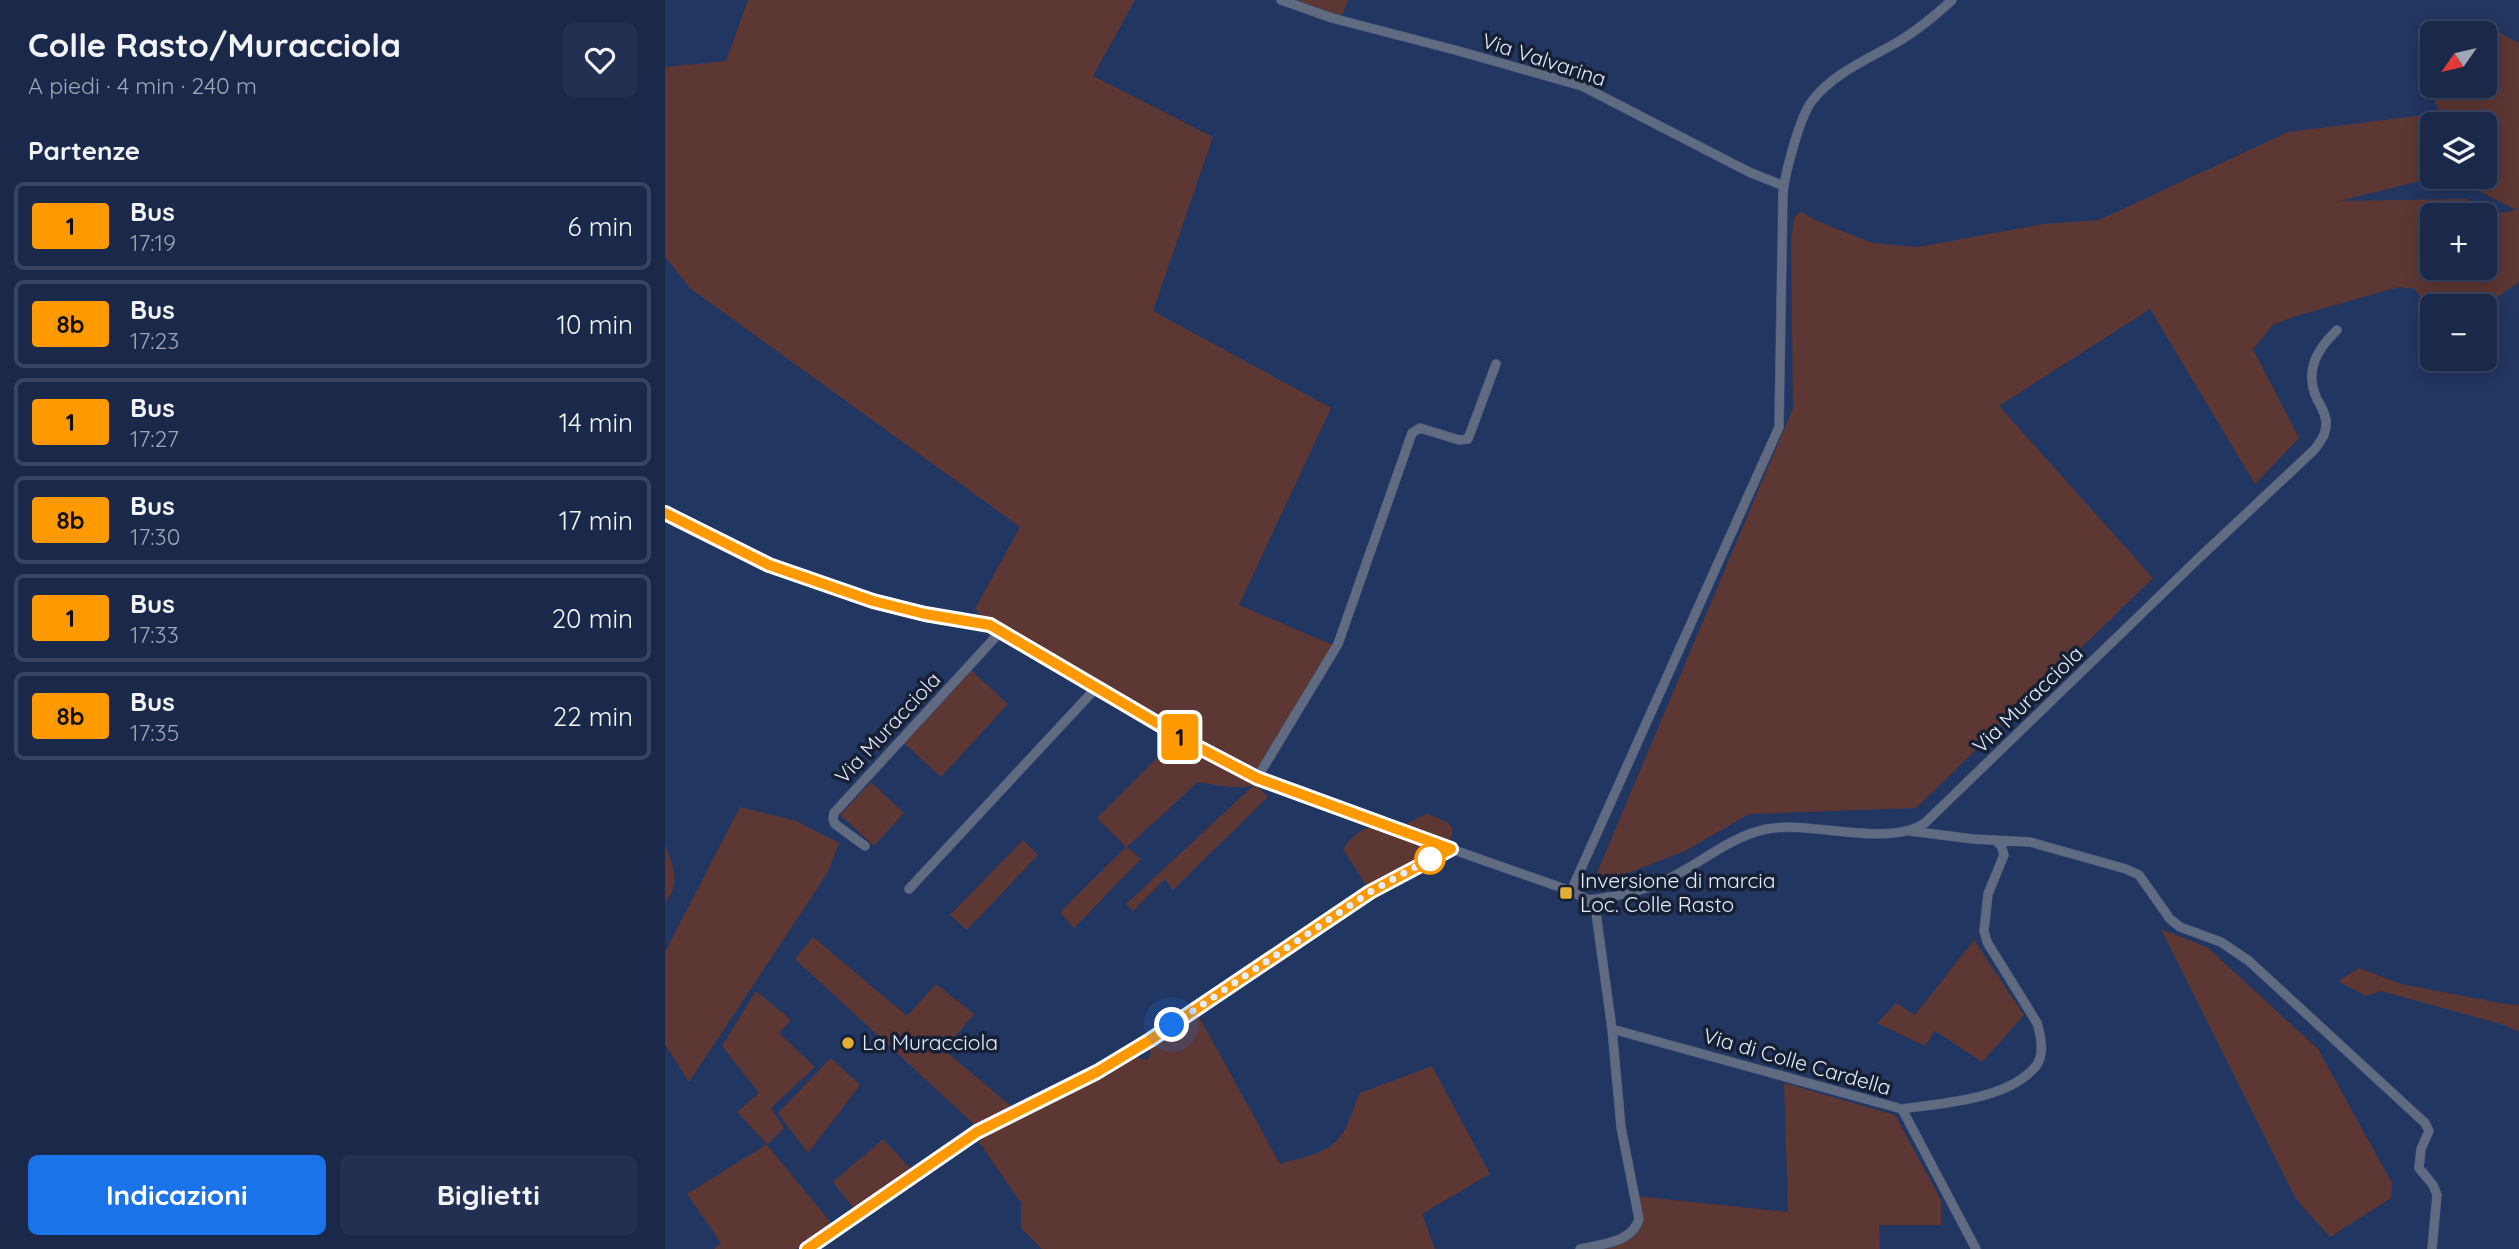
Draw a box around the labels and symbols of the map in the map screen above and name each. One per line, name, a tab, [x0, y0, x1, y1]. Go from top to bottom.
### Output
north arrow	[2420, 21, 2497, 98]
street label: Via Valvarina	[1479, 27, 1610, 91]
street label: Via Muracciola	[1967, 640, 2088, 758]
street label: Via Muracciola	[829, 666, 946, 789]
line badge: 1	[1157, 714, 1203, 760]
unlabelled marker	[1415, 844, 1445, 874]
place label: Inversione di marcia Loc. Colle Rasto	[1580, 867, 1776, 917]
marker: Inversione di marcia Loc. Colle Rasto	[1558, 885, 1574, 901]
your location	[1154, 1007, 1189, 1042]
street label: Via di Colle Cardella	[1700, 1022, 1894, 1100]
place label: La Muracciola	[862, 1029, 998, 1055]
marker: La Muracciola	[840, 1035, 856, 1051]

